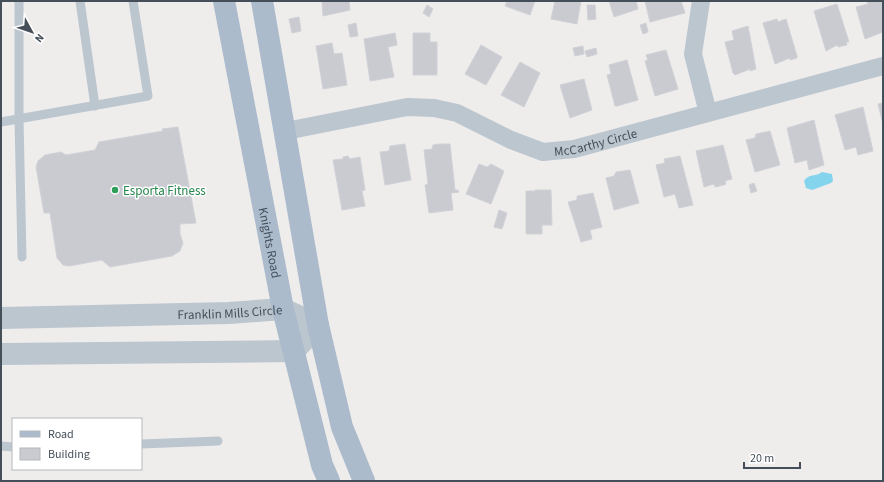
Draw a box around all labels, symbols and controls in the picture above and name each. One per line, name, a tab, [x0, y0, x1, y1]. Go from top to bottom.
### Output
north arrow	[12, 12, 52, 52]
text: N	[31, 30, 47, 46]
street label: McCarthy Circle	[553, 124, 639, 161]
place label: Esporta Fitness	[123, 182, 206, 200]
marker: Esporta Fitness	[110, 185, 120, 195]
street label: Knights Road	[254, 206, 285, 280]
street label: Franklin Mills Circle	[177, 301, 283, 324]
legend	[12, 418, 142, 470]
text: Road	[48, 426, 74, 443]
scale bar	[744, 444, 800, 470]
text: Building	[48, 446, 90, 463]
text: 20 m	[750, 450, 774, 467]

